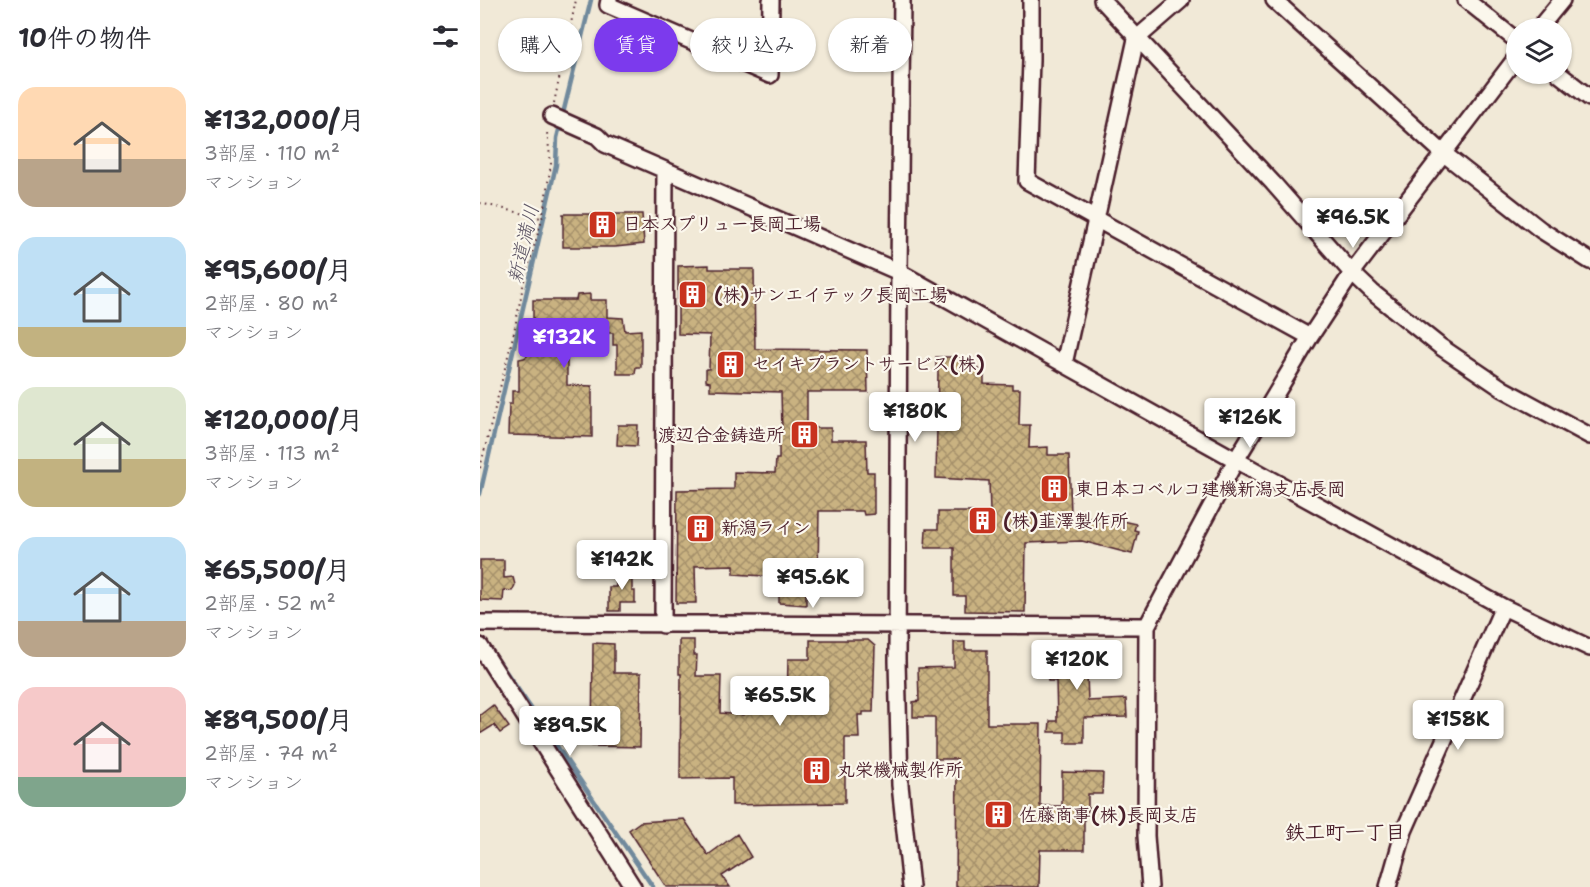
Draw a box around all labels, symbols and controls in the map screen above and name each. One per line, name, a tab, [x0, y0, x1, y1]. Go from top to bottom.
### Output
chip: 購入	[498, 18, 582, 72]
chip: 賃貸	[594, 18, 678, 72]
chip: 絞り込み	[690, 18, 816, 72]
chip: 新着	[828, 18, 912, 72]
map controls	[1506, 18, 1572, 84]
button: layers	[1506, 18, 1572, 84]
text: 10件の物件	[18, 20, 151, 55]
icon: filters	[429, 20, 462, 53]
text: ¥132,000/月	[204, 102, 365, 137]
icon: home	[66, 111, 138, 183]
text: 3部屋 · 110 m²	[204, 140, 340, 166]
text: マンション	[204, 169, 303, 195]
pin: ¥96.5K	[1304, 198, 1402, 249]
water label: 新道満川	[501, 202, 545, 286]
text: ¥96.5K	[1316, 204, 1390, 230]
building icon: 日本スプリュー長岡工場	[586, 208, 618, 240]
place label: 日本スプリュー長岡工場	[623, 212, 821, 236]
text: ¥95,600/月	[204, 252, 353, 287]
icon: home	[66, 261, 138, 333]
building icon: (株)サンエイテック長岡工場	[677, 279, 709, 311]
place label: (株)サンエイテック長岡工場	[714, 283, 948, 307]
text: 2部屋 · 80 m²	[204, 290, 338, 316]
pin: ¥132K	[522, 318, 606, 369]
text: マンション	[204, 319, 303, 345]
text: ¥132K	[532, 324, 596, 350]
building icon: セイキプラントサービス(株)	[715, 348, 747, 380]
place label: セイキプラントサービス(株)	[752, 352, 985, 376]
pin: ¥180K	[873, 392, 957, 443]
text: ¥180K	[883, 398, 947, 424]
pin: ¥126K	[1208, 398, 1292, 449]
text: ¥120,000/月	[204, 402, 364, 437]
text: ¥126K	[1218, 404, 1282, 430]
icon: home	[66, 411, 138, 483]
building icon: 渡辺合金鋳造所	[789, 419, 821, 451]
place label: 渡辺合金鋳造所	[658, 423, 784, 447]
text: 3部屋 · 113 m²	[204, 440, 340, 466]
text: マンション	[204, 469, 303, 495]
building icon: 東日本コベルコ建機新潟支店長岡	[1038, 473, 1070, 505]
place label: 東日本コベルコ建機新潟支店長岡	[1075, 477, 1345, 501]
building icon: (株)韮澤製作所	[966, 505, 998, 537]
place label: (株)韮澤製作所	[1003, 509, 1128, 533]
building icon: 新潟ライン	[684, 512, 716, 544]
place label: 新潟ライン	[721, 516, 811, 540]
pin: ¥142K	[580, 540, 664, 591]
text: ¥142K	[591, 546, 653, 572]
text: ¥65,500/月	[204, 552, 351, 587]
pin: ¥95.6K	[764, 558, 862, 609]
icon: home	[66, 561, 138, 633]
text: ¥95.6K	[777, 564, 849, 590]
text: 2部屋 · 52 m²	[204, 590, 336, 616]
text: マンション	[204, 619, 303, 645]
pin: ¥120K	[1035, 640, 1119, 691]
text: ¥120K	[1045, 646, 1109, 672]
pin: ¥65.5K	[731, 676, 829, 727]
text: ¥65.5K	[744, 682, 816, 708]
pin: ¥158K	[1416, 700, 1500, 751]
text: ¥89,500/月	[204, 702, 353, 737]
pin: ¥89.5K	[521, 706, 619, 757]
text: ¥158K	[1427, 706, 1489, 732]
icon: home	[66, 711, 138, 783]
text: ¥89.5K	[533, 712, 607, 738]
text: 2部屋 · 74 m²	[204, 740, 338, 766]
building icon: 丸栄機械製作所	[800, 754, 832, 786]
place label: 丸栄機械製作所	[837, 758, 963, 782]
text: マンション	[204, 769, 303, 795]
building icon: 佐藤商事(株)長岡支店	[982, 799, 1014, 831]
place label: 佐藤商事(株)長岡支店	[1019, 803, 1198, 827]
district label: 鉄工町一丁目	[1285, 819, 1405, 845]

